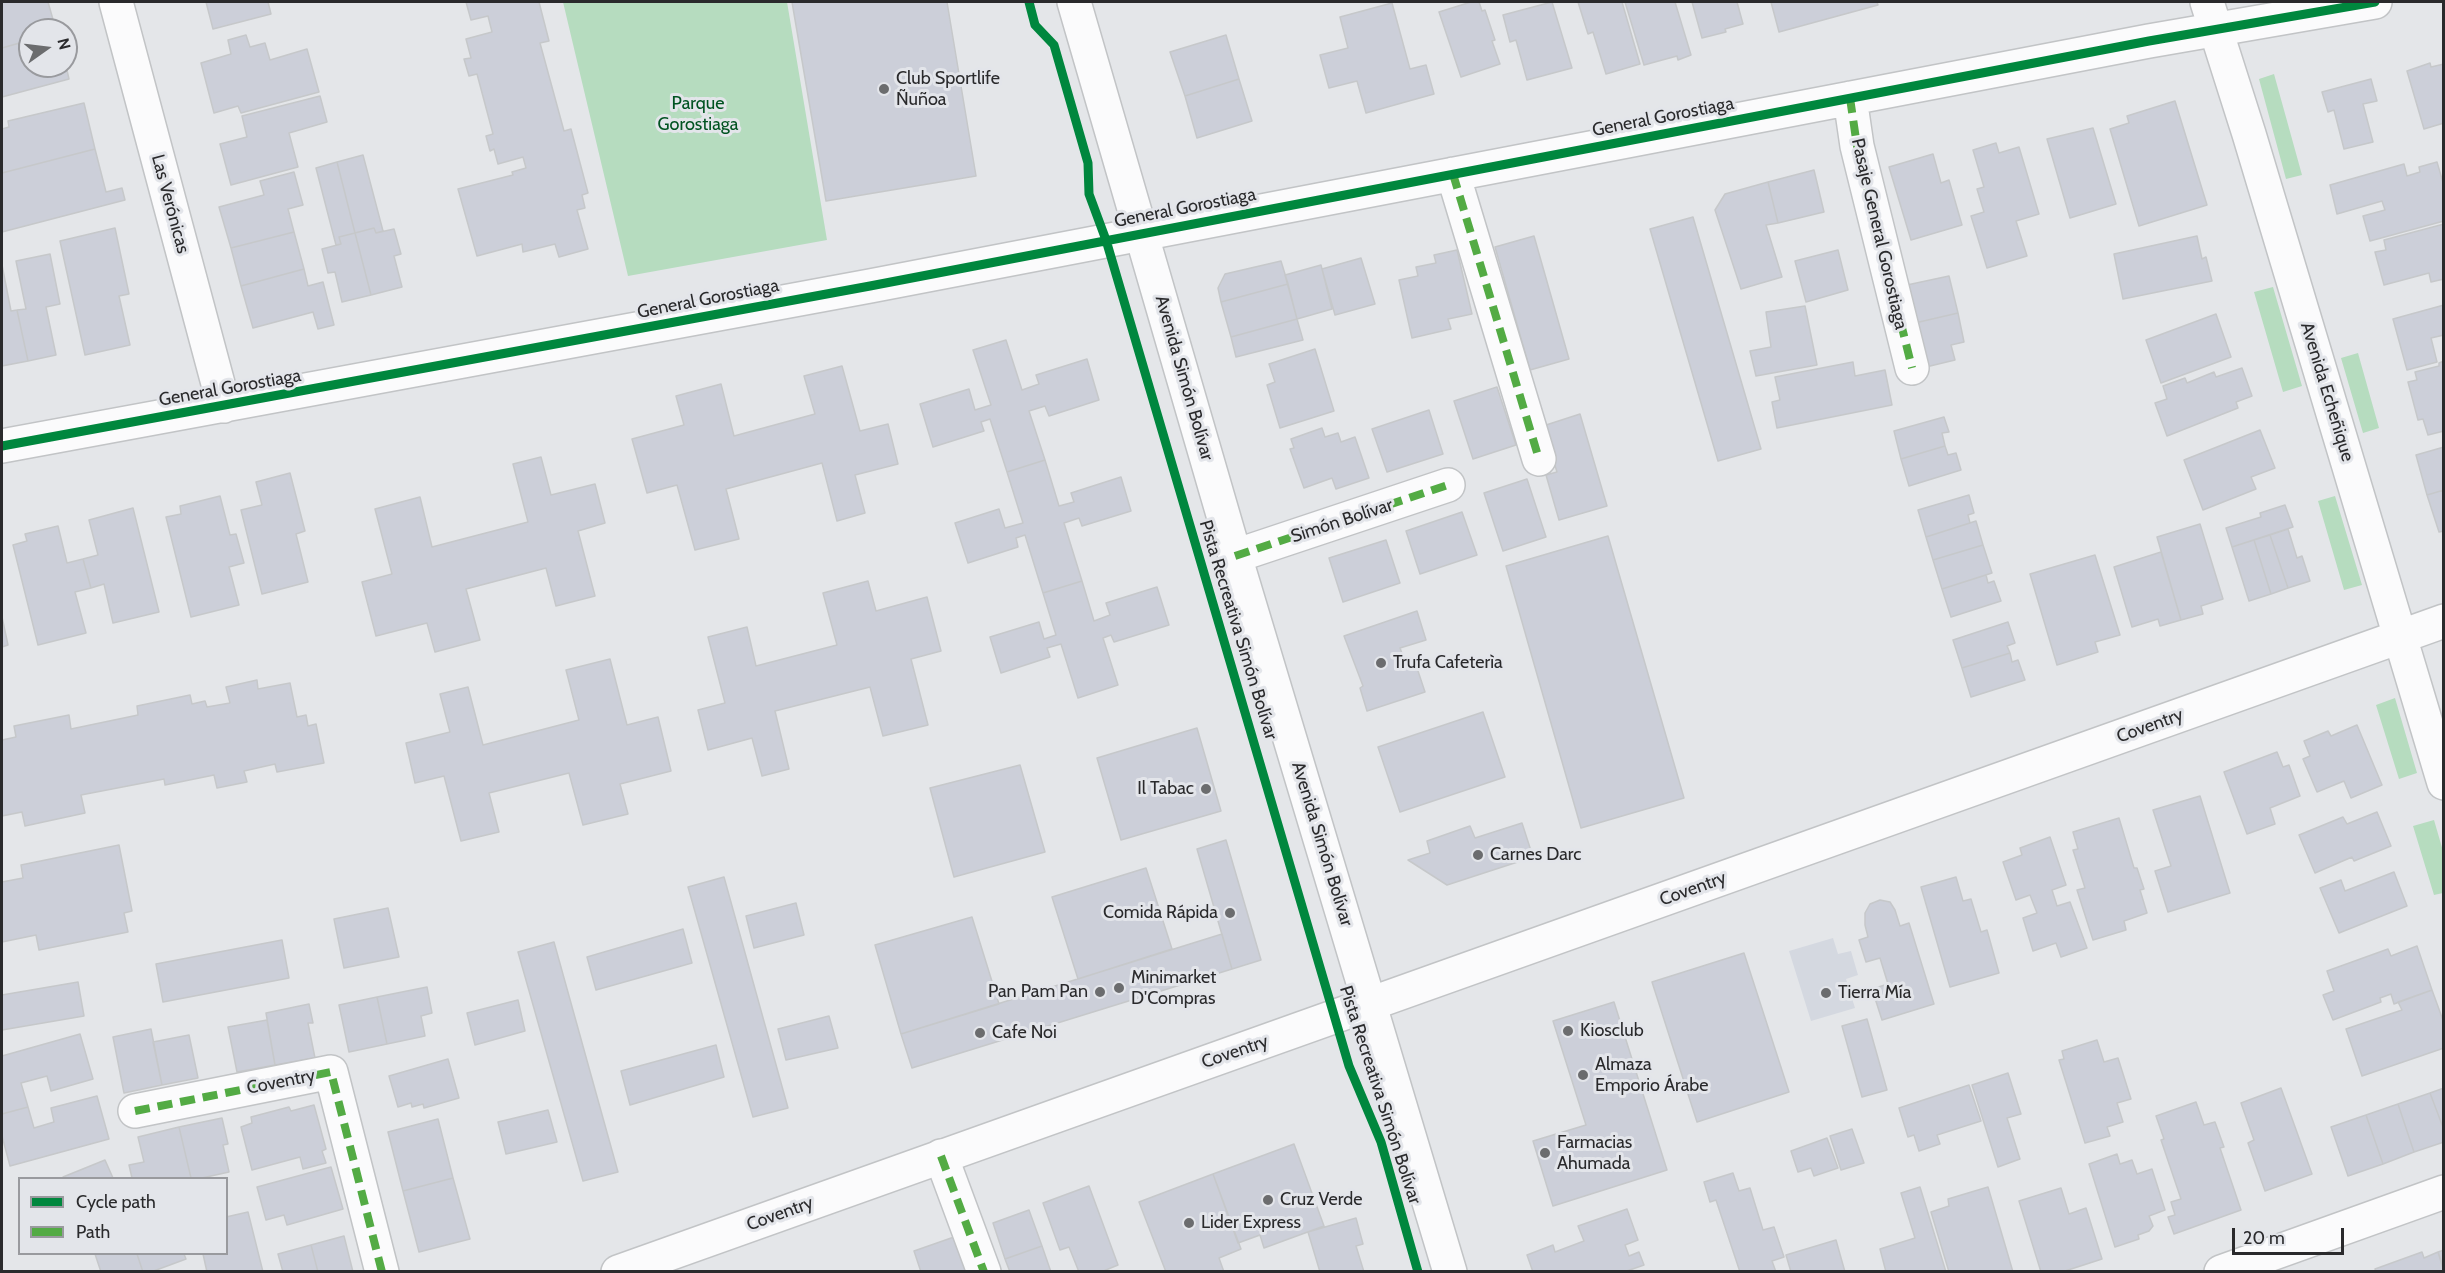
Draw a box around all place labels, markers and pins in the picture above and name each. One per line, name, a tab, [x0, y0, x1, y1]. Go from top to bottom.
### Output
place label: Club Sportlife Ñuñoa	[896, 68, 1000, 110]
marker: Club Sportlife Ñuñoa	[877, 82, 891, 96]
place label: Trufa Cafeterìa	[1393, 652, 1503, 674]
marker: Trufa Cafeterìa	[1374, 656, 1388, 670]
place label: Il Tabac	[1137, 778, 1194, 800]
marker: Il Tabac	[1199, 782, 1213, 796]
place label: Carnes Darc	[1490, 844, 1581, 866]
marker: Carnes Darc	[1471, 848, 1485, 862]
place label: Comida Rápida	[1103, 902, 1218, 924]
marker: Comida Rápida	[1223, 906, 1237, 920]
place label: Minimarket D'Compras	[1131, 967, 1216, 1010]
place label: Pan Pam Pan	[988, 981, 1088, 1003]
marker: Minimarket D'Compras	[1112, 981, 1126, 995]
place label: Tierra Mía	[1838, 982, 1911, 1004]
marker: Pan Pam Pan	[1093, 985, 1107, 999]
marker: Tierra Mía	[1819, 986, 1833, 1000]
place label: Kiosclub	[1580, 1020, 1644, 1042]
place label: Cafe Noi	[992, 1022, 1057, 1044]
marker: Kiosclub	[1561, 1024, 1575, 1038]
marker: Cafe Noi	[973, 1026, 987, 1040]
place label: Almaza Emporio Árabe	[1595, 1054, 1708, 1096]
marker: Almaza Emporio Árabe	[1576, 1068, 1590, 1082]
place label: Farmacias Ahumada	[1557, 1132, 1632, 1174]
marker: Farmacias Ahumada	[1538, 1146, 1552, 1160]
place label: Cruz Verde	[1280, 1189, 1362, 1211]
marker: Cruz Verde	[1261, 1193, 1275, 1207]
place label: Lider Express	[1201, 1212, 1301, 1234]
marker: Lider Express	[1182, 1216, 1196, 1230]

